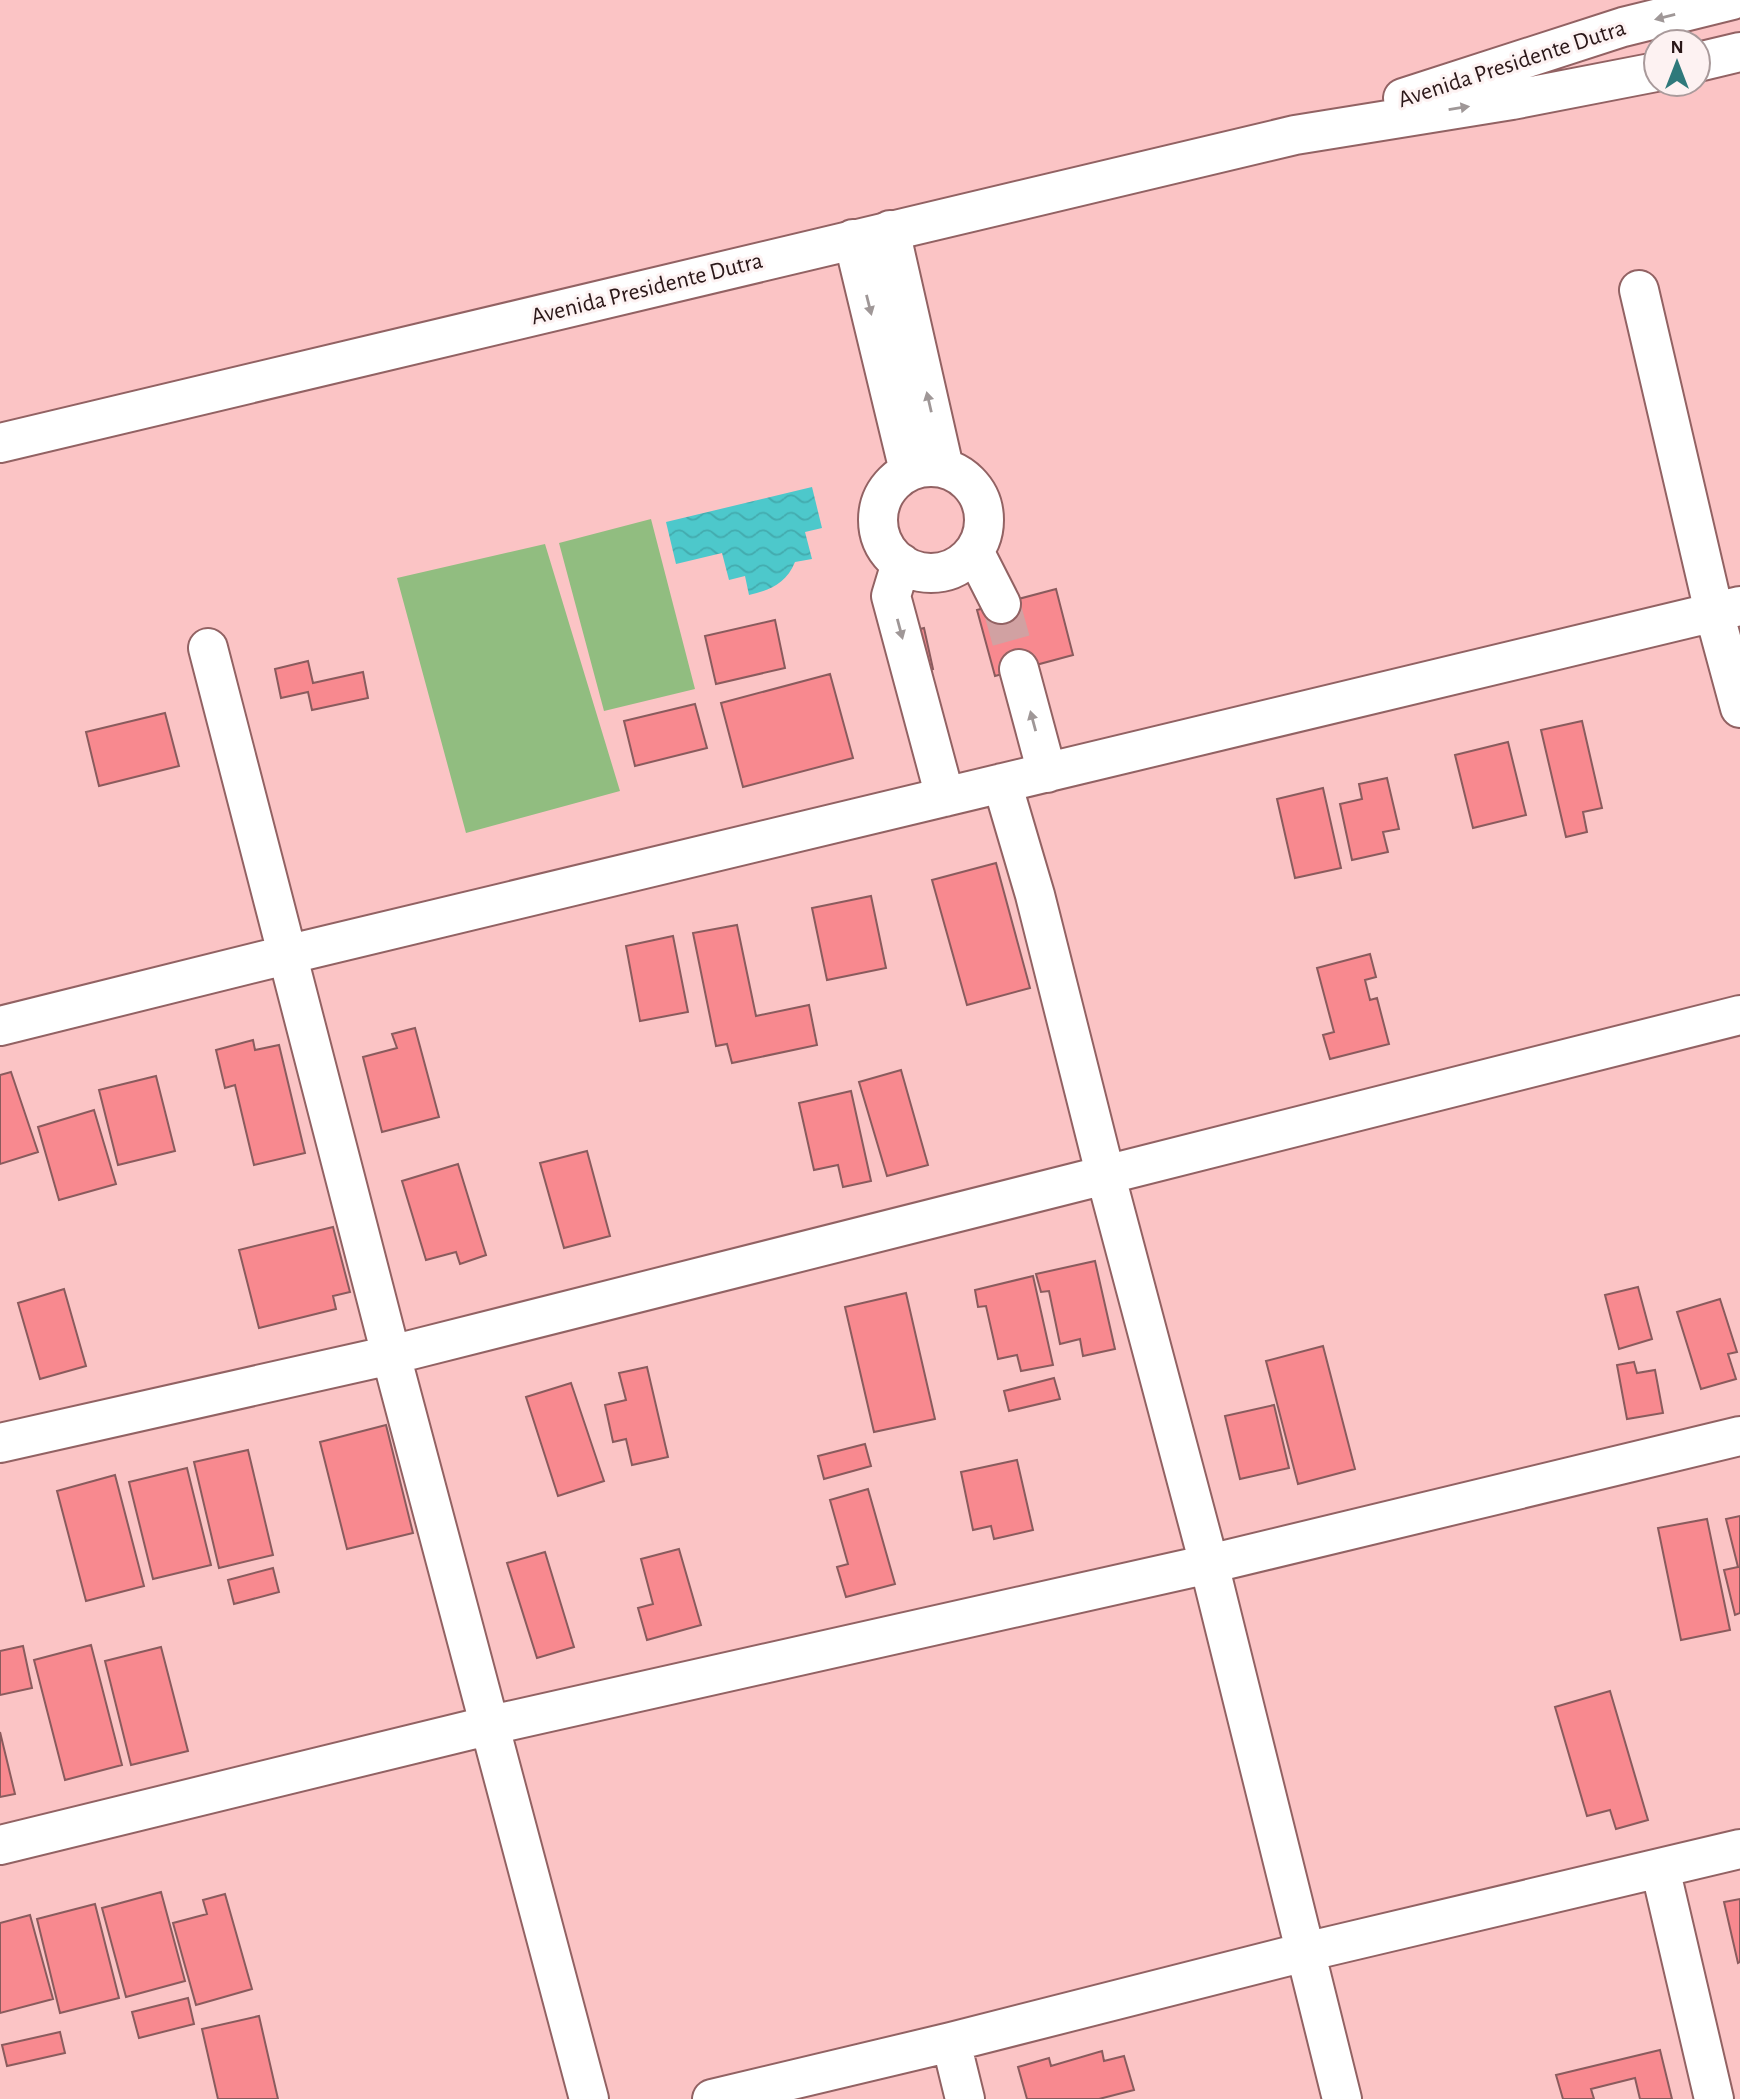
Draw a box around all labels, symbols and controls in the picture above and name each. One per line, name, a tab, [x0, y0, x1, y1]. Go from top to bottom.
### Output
one-way arrow	[1654, 11, 1676, 22]
street label: Avenida Presidente Dutra	[1395, 16, 1629, 112]
north arrow	[1642, 28, 1712, 98]
text: N	[1670, 38, 1684, 57]
one-way arrow	[1448, 102, 1470, 113]
street label: Avenida Presidente Dutra	[529, 249, 765, 329]
one-way arrow	[864, 294, 875, 316]
one-way arrow	[923, 391, 934, 413]
one-way arrow	[895, 618, 906, 640]
one-way arrow	[1027, 710, 1037, 731]

